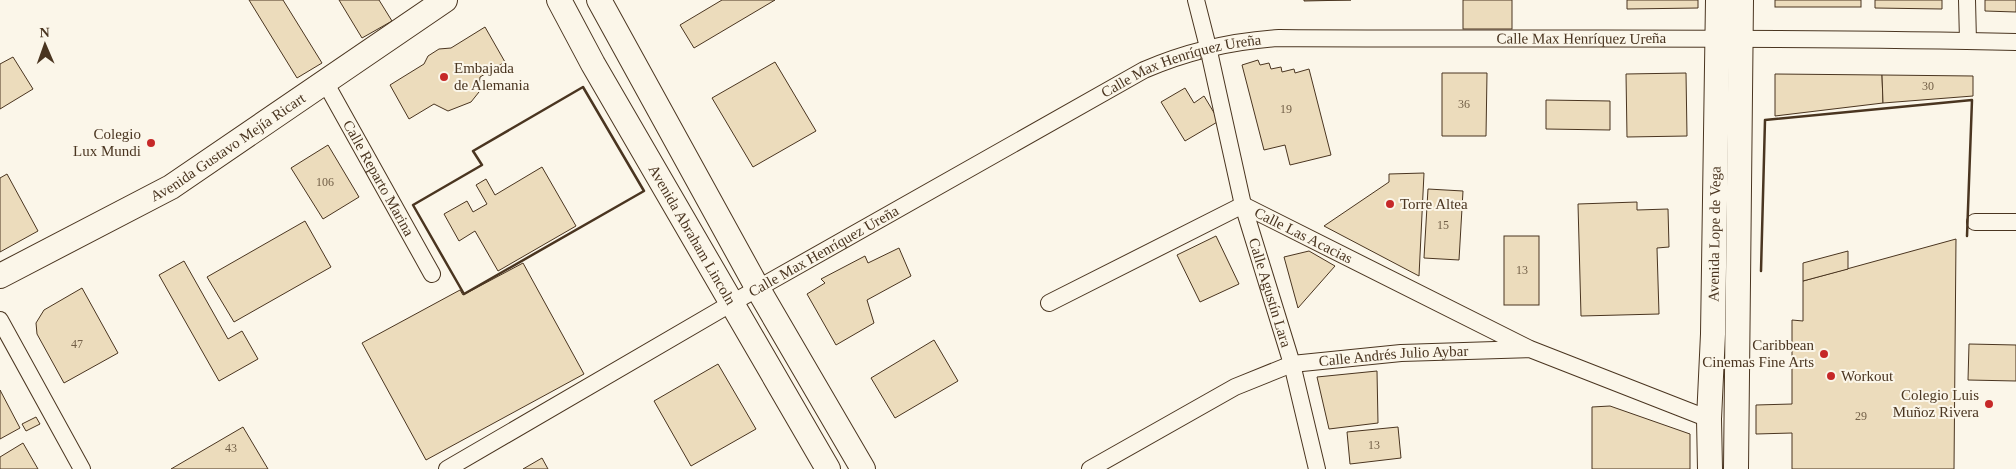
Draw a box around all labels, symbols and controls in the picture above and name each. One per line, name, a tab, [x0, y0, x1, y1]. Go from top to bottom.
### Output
north arrow	[20, 20, 70, 70]
text: N	[39, 25, 50, 40]
street label: Calle Max Henríquez Ureña	[1497, 30, 1667, 47]
street label: Calle Max Henríquez Ureña	[1098, 31, 1262, 101]
place label: Embajada de Alemania	[454, 60, 530, 93]
marker: Embajada de Alemania	[438, 71, 450, 83]
house number: 30	[1922, 79, 1934, 93]
street label: Avenida Gustavo Mejía Ricart	[148, 89, 309, 204]
house number: 36	[1458, 97, 1470, 111]
house number: 19	[1280, 102, 1292, 116]
street label: Calle Reparto Marina	[340, 117, 417, 239]
place label: Colegio Lux Mundi	[73, 126, 141, 159]
marker: Colegio Lux Mundi	[145, 137, 157, 149]
street label: Avenida Abraham Lincoln	[645, 162, 739, 308]
street label: Avenida Lope de Vega	[1705, 166, 1724, 302]
house number: 106	[316, 175, 334, 189]
place label: Torre Altea	[1400, 196, 1468, 212]
marker: Torre Altea	[1384, 198, 1396, 210]
street label: Calle Max Henríquez Ureña	[746, 202, 902, 300]
street label: Calle Las Acacias	[1252, 204, 1355, 267]
house number: 15	[1437, 218, 1449, 232]
street label: Calle Agustín Lara	[1246, 236, 1294, 349]
house number: 13	[1516, 263, 1528, 277]
house number: 47	[71, 337, 83, 351]
place label: Caribbean Cinemas Fine Arts	[1702, 337, 1815, 370]
street label: Calle Andrés Julio Aybar	[1318, 343, 1469, 369]
marker: Caribbean Cinemas Fine Arts	[1818, 348, 1830, 360]
place label: Workout	[1841, 368, 1894, 384]
marker: Workout	[1825, 370, 1837, 382]
place label: Colegio Luis Muñoz Rivera	[1893, 387, 1979, 420]
marker: Colegio Luis Muñoz Rivera	[1983, 398, 1995, 410]
house number: 29	[1855, 409, 1867, 423]
house number: 13	[1368, 438, 1380, 452]
house number: 43	[225, 441, 237, 455]

